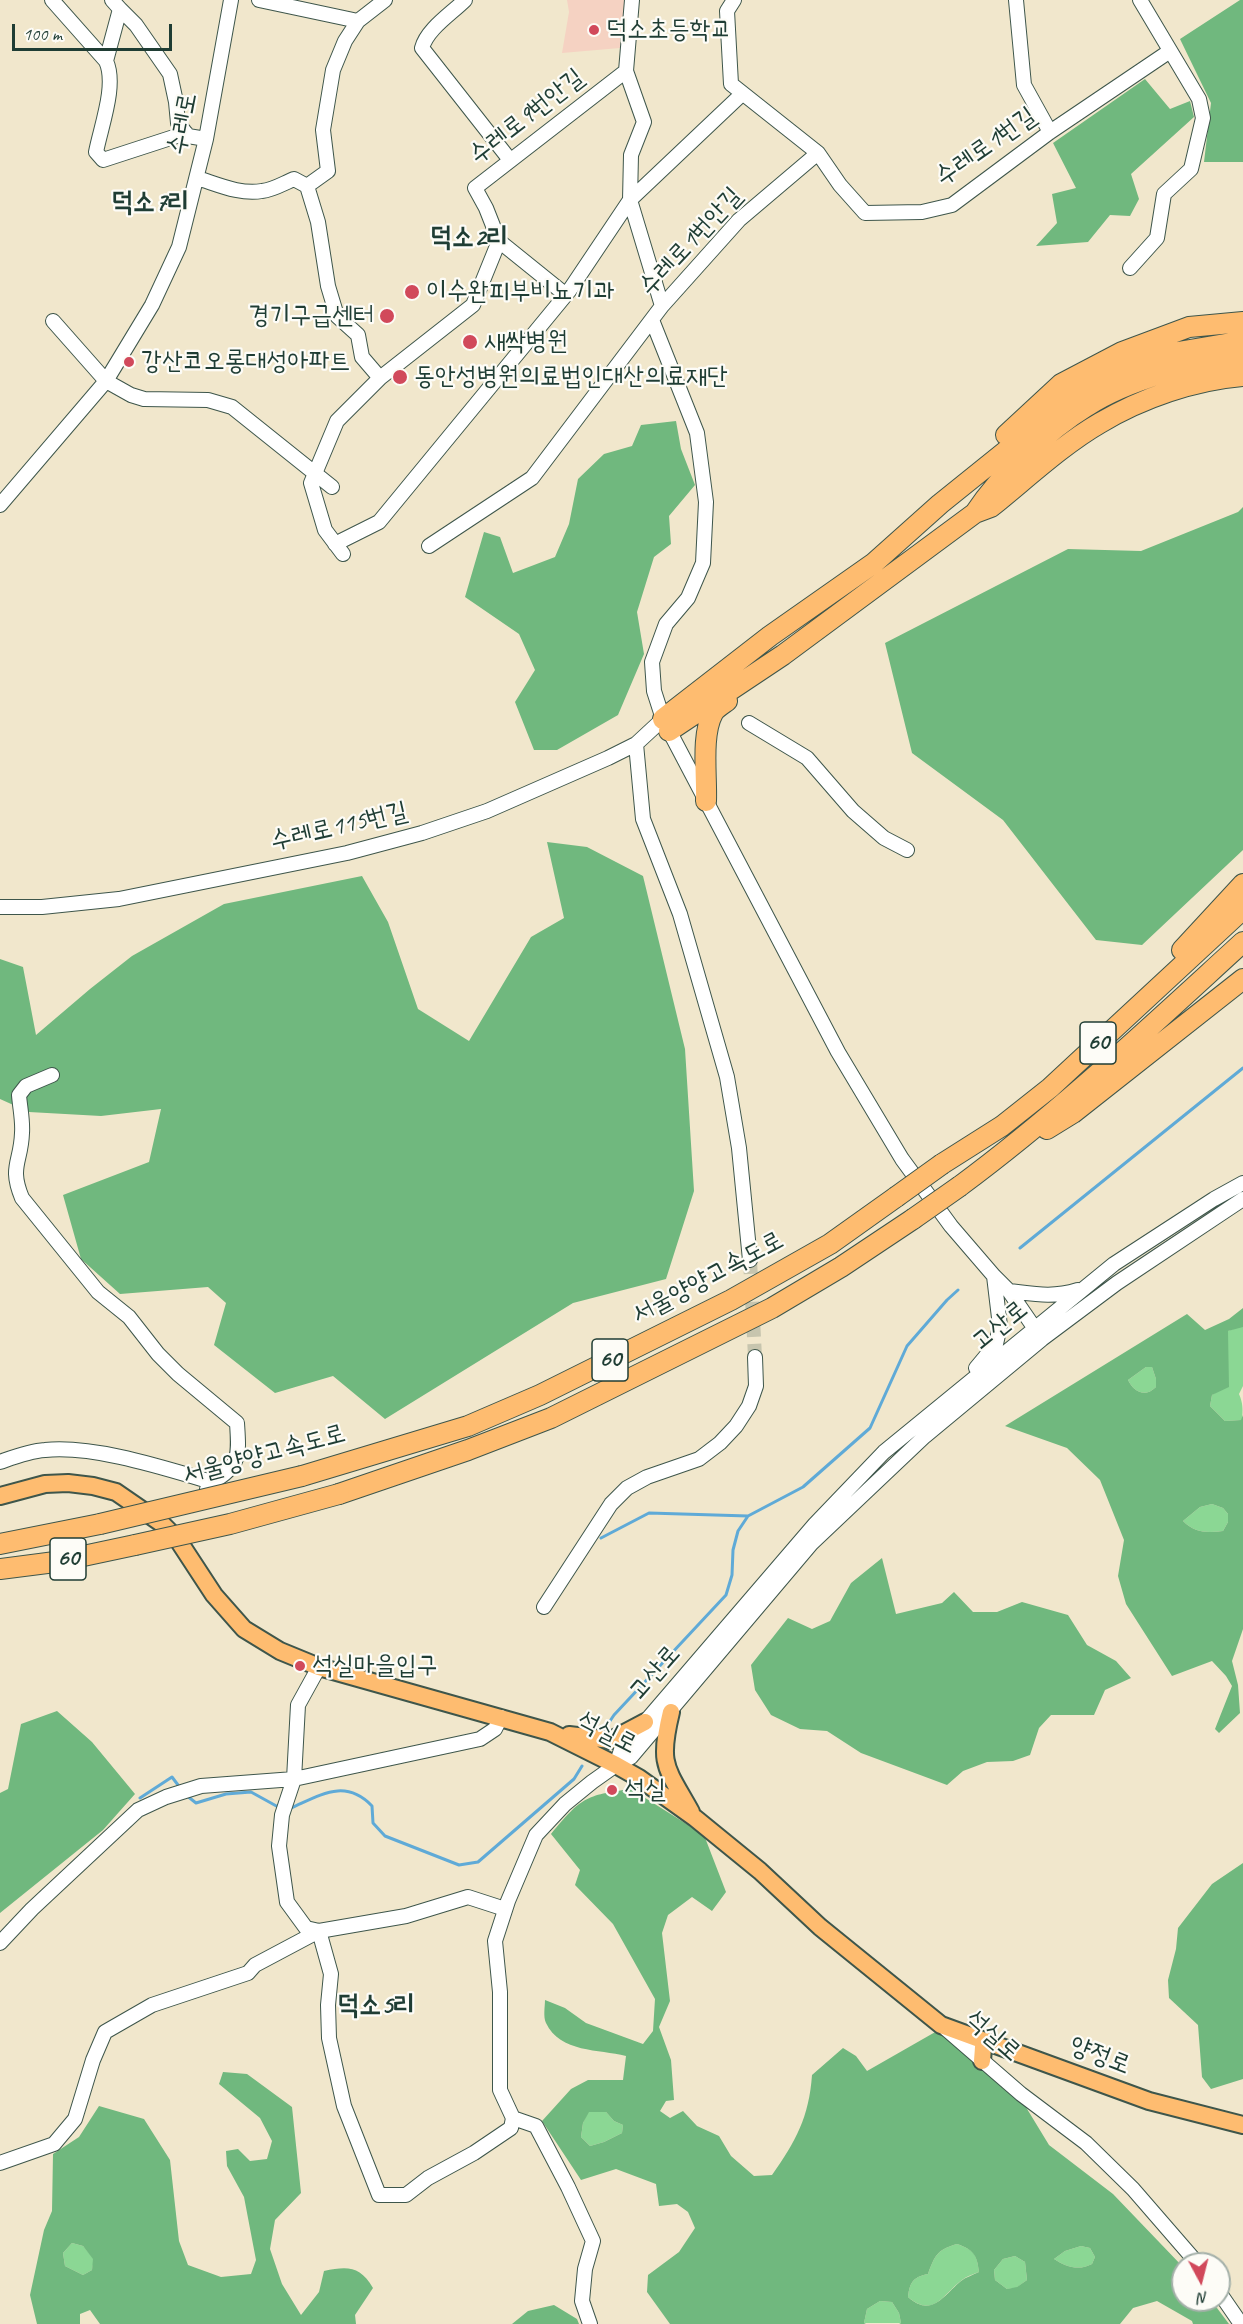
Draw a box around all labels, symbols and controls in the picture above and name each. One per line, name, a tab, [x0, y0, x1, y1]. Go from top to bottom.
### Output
scale bar	[15, 12, 176, 50]
place label: 덕소초등학교	[606, 14, 732, 46]
text: 100 m	[23, 23, 62, 45]
marker: 덕소초등학교	[587, 23, 601, 37]
street label: 수레로9번안길	[463, 62, 591, 172]
street label: 수레로	[162, 90, 204, 158]
street label: 수레로1번길	[929, 101, 1043, 193]
street label: 수레로1번안길	[633, 181, 749, 303]
district label: 덕소7리	[111, 187, 189, 219]
district label: 덕소2리	[430, 222, 508, 254]
place label: 이수완피부비뇨기과	[426, 276, 614, 308]
marker: 이수완피부비뇨기과	[403, 283, 421, 301]
place label: 경기구급센터	[248, 300, 374, 332]
marker: 경기구급센터	[378, 307, 396, 325]
place label: 새싹병원	[484, 326, 568, 358]
marker: 새싹병원	[461, 333, 479, 351]
place label: 강산코오롱대성아파트	[141, 346, 350, 378]
marker: 강산코오롱대성아파트	[122, 355, 136, 369]
place label: 동안성병원의료법인대산의료재단	[414, 361, 728, 393]
marker: 동안성병원의료법인대산의료재단	[391, 368, 409, 386]
street label: 수레로115번길	[267, 796, 411, 858]
road number: 60	[1080, 1022, 1116, 1064]
street label: 서울양양고속도로	[627, 1225, 789, 1331]
street label: 고산로	[966, 1294, 1034, 1358]
road number: 60	[592, 1339, 628, 1381]
street label: 서울양양고속도로	[179, 1418, 349, 1492]
road number: 60	[50, 1538, 86, 1580]
street label: 고산로	[623, 1639, 687, 1707]
place label: 석실마을입구	[312, 1650, 438, 1682]
marker: 석실마을입구	[293, 1659, 307, 1673]
street label: 석실로	[572, 1705, 642, 1761]
place label: 석실	[624, 1774, 666, 1806]
marker: 석실	[605, 1783, 619, 1797]
district label: 덕소5리	[338, 1990, 414, 2022]
street label: 석실로	[959, 2004, 1027, 2068]
street label: 양정로	[1065, 2030, 1135, 2082]
north arrow	[1171, 2252, 1231, 2312]
text: N	[1197, 2287, 1209, 2308]

